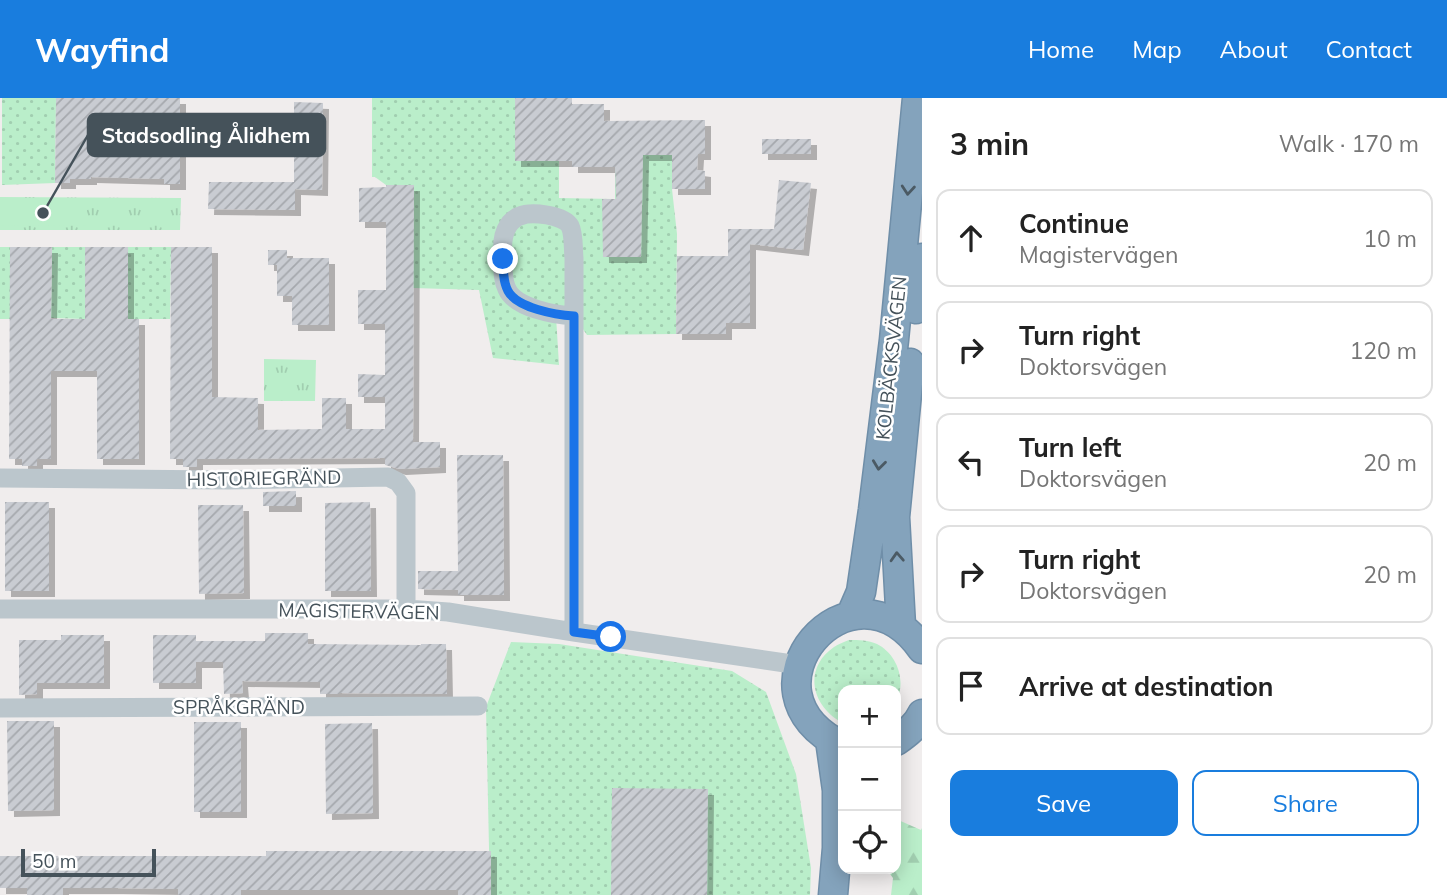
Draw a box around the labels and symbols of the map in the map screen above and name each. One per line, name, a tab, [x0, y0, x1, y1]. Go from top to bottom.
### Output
callout: Stadsodling Ålidhem	[88, 114, 325, 156]
text: Stadsodling Ålidhem	[102, 121, 310, 148]
one-way arrow	[901, 185, 916, 196]
route end	[487, 243, 518, 274]
street label: KOLBÄCKSVÄGEN	[870, 275, 912, 441]
one-way arrow	[871, 459, 886, 471]
street label: HISTORIEGRÄND	[186, 465, 342, 491]
one-way arrow	[890, 552, 905, 563]
street label: MAGISTERVÄGEN	[278, 598, 440, 624]
route start	[595, 621, 626, 652]
street label: SPRÅKGRÄND	[173, 695, 305, 719]
scale bar	[21, 846, 156, 878]

